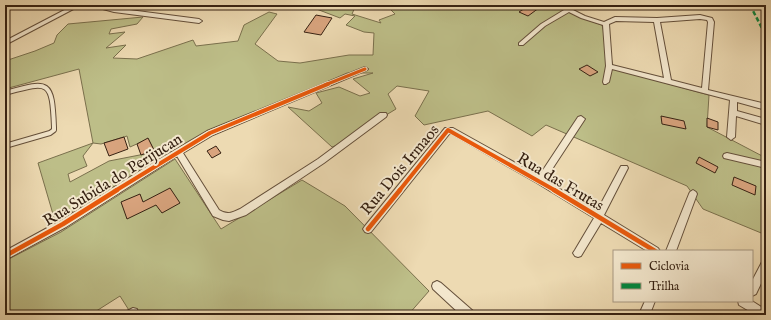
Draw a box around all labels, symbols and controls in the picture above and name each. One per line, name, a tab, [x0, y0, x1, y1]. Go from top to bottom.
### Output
street label: Rua Dois Irmaos	[357, 121, 444, 220]
street label: Rua Subida do Perijucan	[40, 129, 187, 232]
street label: Rua das Frutas	[513, 149, 607, 217]
legend	[613, 250, 753, 302]
text: Ciclovia	[649, 259, 690, 274]
text: Trilha	[649, 279, 680, 294]

